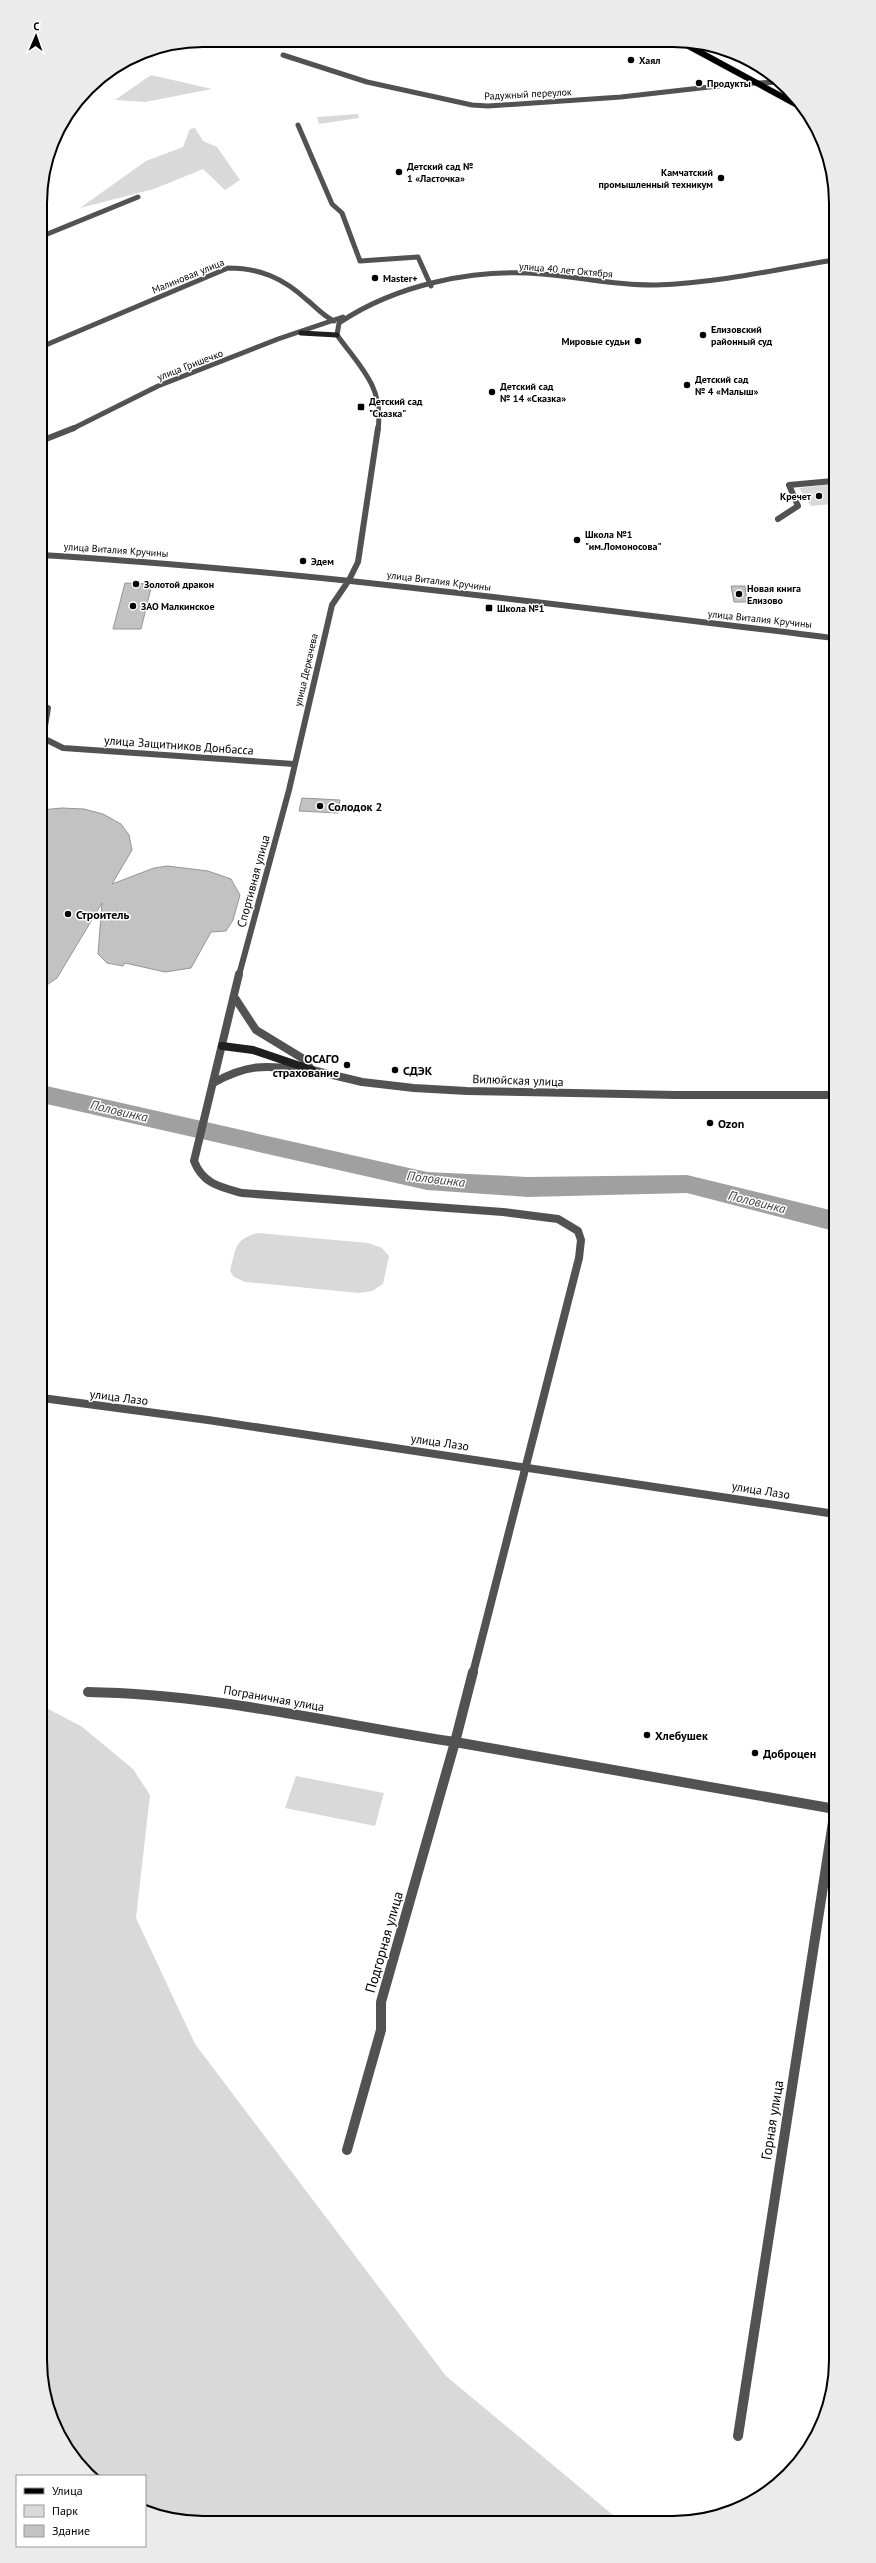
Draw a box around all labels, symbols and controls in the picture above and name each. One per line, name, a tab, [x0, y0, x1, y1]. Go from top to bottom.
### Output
north arrow	[16, 16, 56, 56]
text: С	[33, 19, 40, 33]
place label: Хаял	[639, 54, 660, 67]
marker: Хаял	[626, 55, 636, 65]
place label: Продукты	[707, 77, 751, 90]
marker: Продукты	[694, 78, 704, 88]
street label: Радужный переулок	[484, 85, 572, 103]
place label: Детский сад № 1 «Ласточка»	[407, 160, 473, 185]
place label: Камчатский промышленный техникум	[599, 166, 713, 191]
marker: Детский сад № 1 «Ласточка»	[394, 167, 404, 177]
marker: Камчатский промышленный техникум	[716, 173, 726, 183]
street label: Малиновая улица	[150, 256, 226, 296]
street label: улица 40 лет Октября	[519, 259, 614, 281]
place label: Master+	[383, 272, 417, 285]
marker: Master+	[370, 273, 380, 283]
place label: Елизовский районный суд	[711, 323, 773, 348]
marker: Елизовский районный суд	[698, 330, 708, 340]
place label: Мировые судьи	[561, 335, 630, 348]
marker: Мировые судьи	[633, 336, 643, 346]
street label: улица Гришечко	[155, 346, 225, 384]
place label: Детский сад № 4 «Малыш»	[695, 373, 759, 398]
place label: Детский сад № 14 «Сказка»	[500, 380, 566, 405]
marker: Детский сад № 4 «Малыш»	[682, 380, 692, 390]
marker: Детский сад № 14 «Сказка»	[487, 387, 497, 397]
place label: Детский сад "Сказка"	[369, 395, 423, 420]
marker: Детский сад "Сказка"	[356, 402, 366, 412]
place label: Кречет	[780, 490, 812, 503]
marker: Кречет	[814, 491, 824, 501]
place label: Школа №1 "им.Ломоносова"	[585, 528, 661, 553]
marker: Школа №1 "им.Ломоносова"	[572, 535, 582, 545]
street label: улица Виталия Кручины	[63, 540, 169, 560]
place label: Эдем	[311, 555, 334, 568]
marker: Эдем	[298, 556, 308, 566]
street label: улица Виталия Кручины	[386, 568, 492, 594]
place label: Золотой дракон	[144, 578, 214, 591]
marker: Золотой дракон	[131, 579, 141, 589]
place label: Новая книга Елизово	[747, 582, 801, 607]
marker: Новая книга Елизово	[734, 589, 744, 599]
place label: ЗАО Малкинское	[141, 600, 214, 613]
marker: ЗАО Малкинское	[128, 601, 138, 611]
place label: Школа №1	[497, 602, 544, 615]
marker: Школа №1	[484, 603, 494, 613]
street label: улица Виталия Кручины	[707, 607, 813, 631]
street label: улица Деркачева	[291, 632, 321, 708]
street label: улица Защитников Донбасса	[104, 732, 254, 758]
place label: Солодок 2	[328, 799, 382, 814]
marker: Солодок 2	[315, 801, 325, 811]
street label: Спортивная улица	[233, 833, 273, 929]
place label: Строитель	[76, 907, 129, 922]
marker: Строитель	[63, 909, 73, 919]
place label: ОСАГО страхование	[273, 1051, 339, 1080]
marker: ОСАГО страхование	[342, 1060, 352, 1070]
place label: СДЭК	[403, 1063, 433, 1078]
marker: СДЭК	[390, 1065, 400, 1075]
street label: Вилюйская улица	[472, 1071, 564, 1089]
water label: Половинка	[89, 1096, 150, 1126]
place label: Ozon	[718, 1116, 744, 1131]
marker: Ozon	[705, 1118, 715, 1128]
water label: Половинка	[406, 1167, 467, 1191]
water label: Половинка	[726, 1187, 788, 1218]
street label: улица Лазо	[89, 1386, 149, 1408]
street label: улица Лазо	[410, 1430, 470, 1454]
street label: улица Лазо	[731, 1478, 791, 1502]
street label: Пограничная улица	[222, 1682, 326, 1714]
place label: Хлебушек	[655, 1728, 708, 1743]
marker: Хлебушек	[642, 1730, 652, 1740]
place label: Доброцен	[763, 1746, 816, 1761]
marker: Доброцен	[750, 1748, 760, 1758]
street label: Подгорная улица	[361, 1889, 407, 1995]
street label: Горная улица	[757, 2079, 787, 2161]
legend	[16, 2475, 146, 2547]
text: Улица	[52, 2483, 83, 2498]
text: Парк	[52, 2503, 78, 2518]
text: Здание	[52, 2523, 90, 2538]

